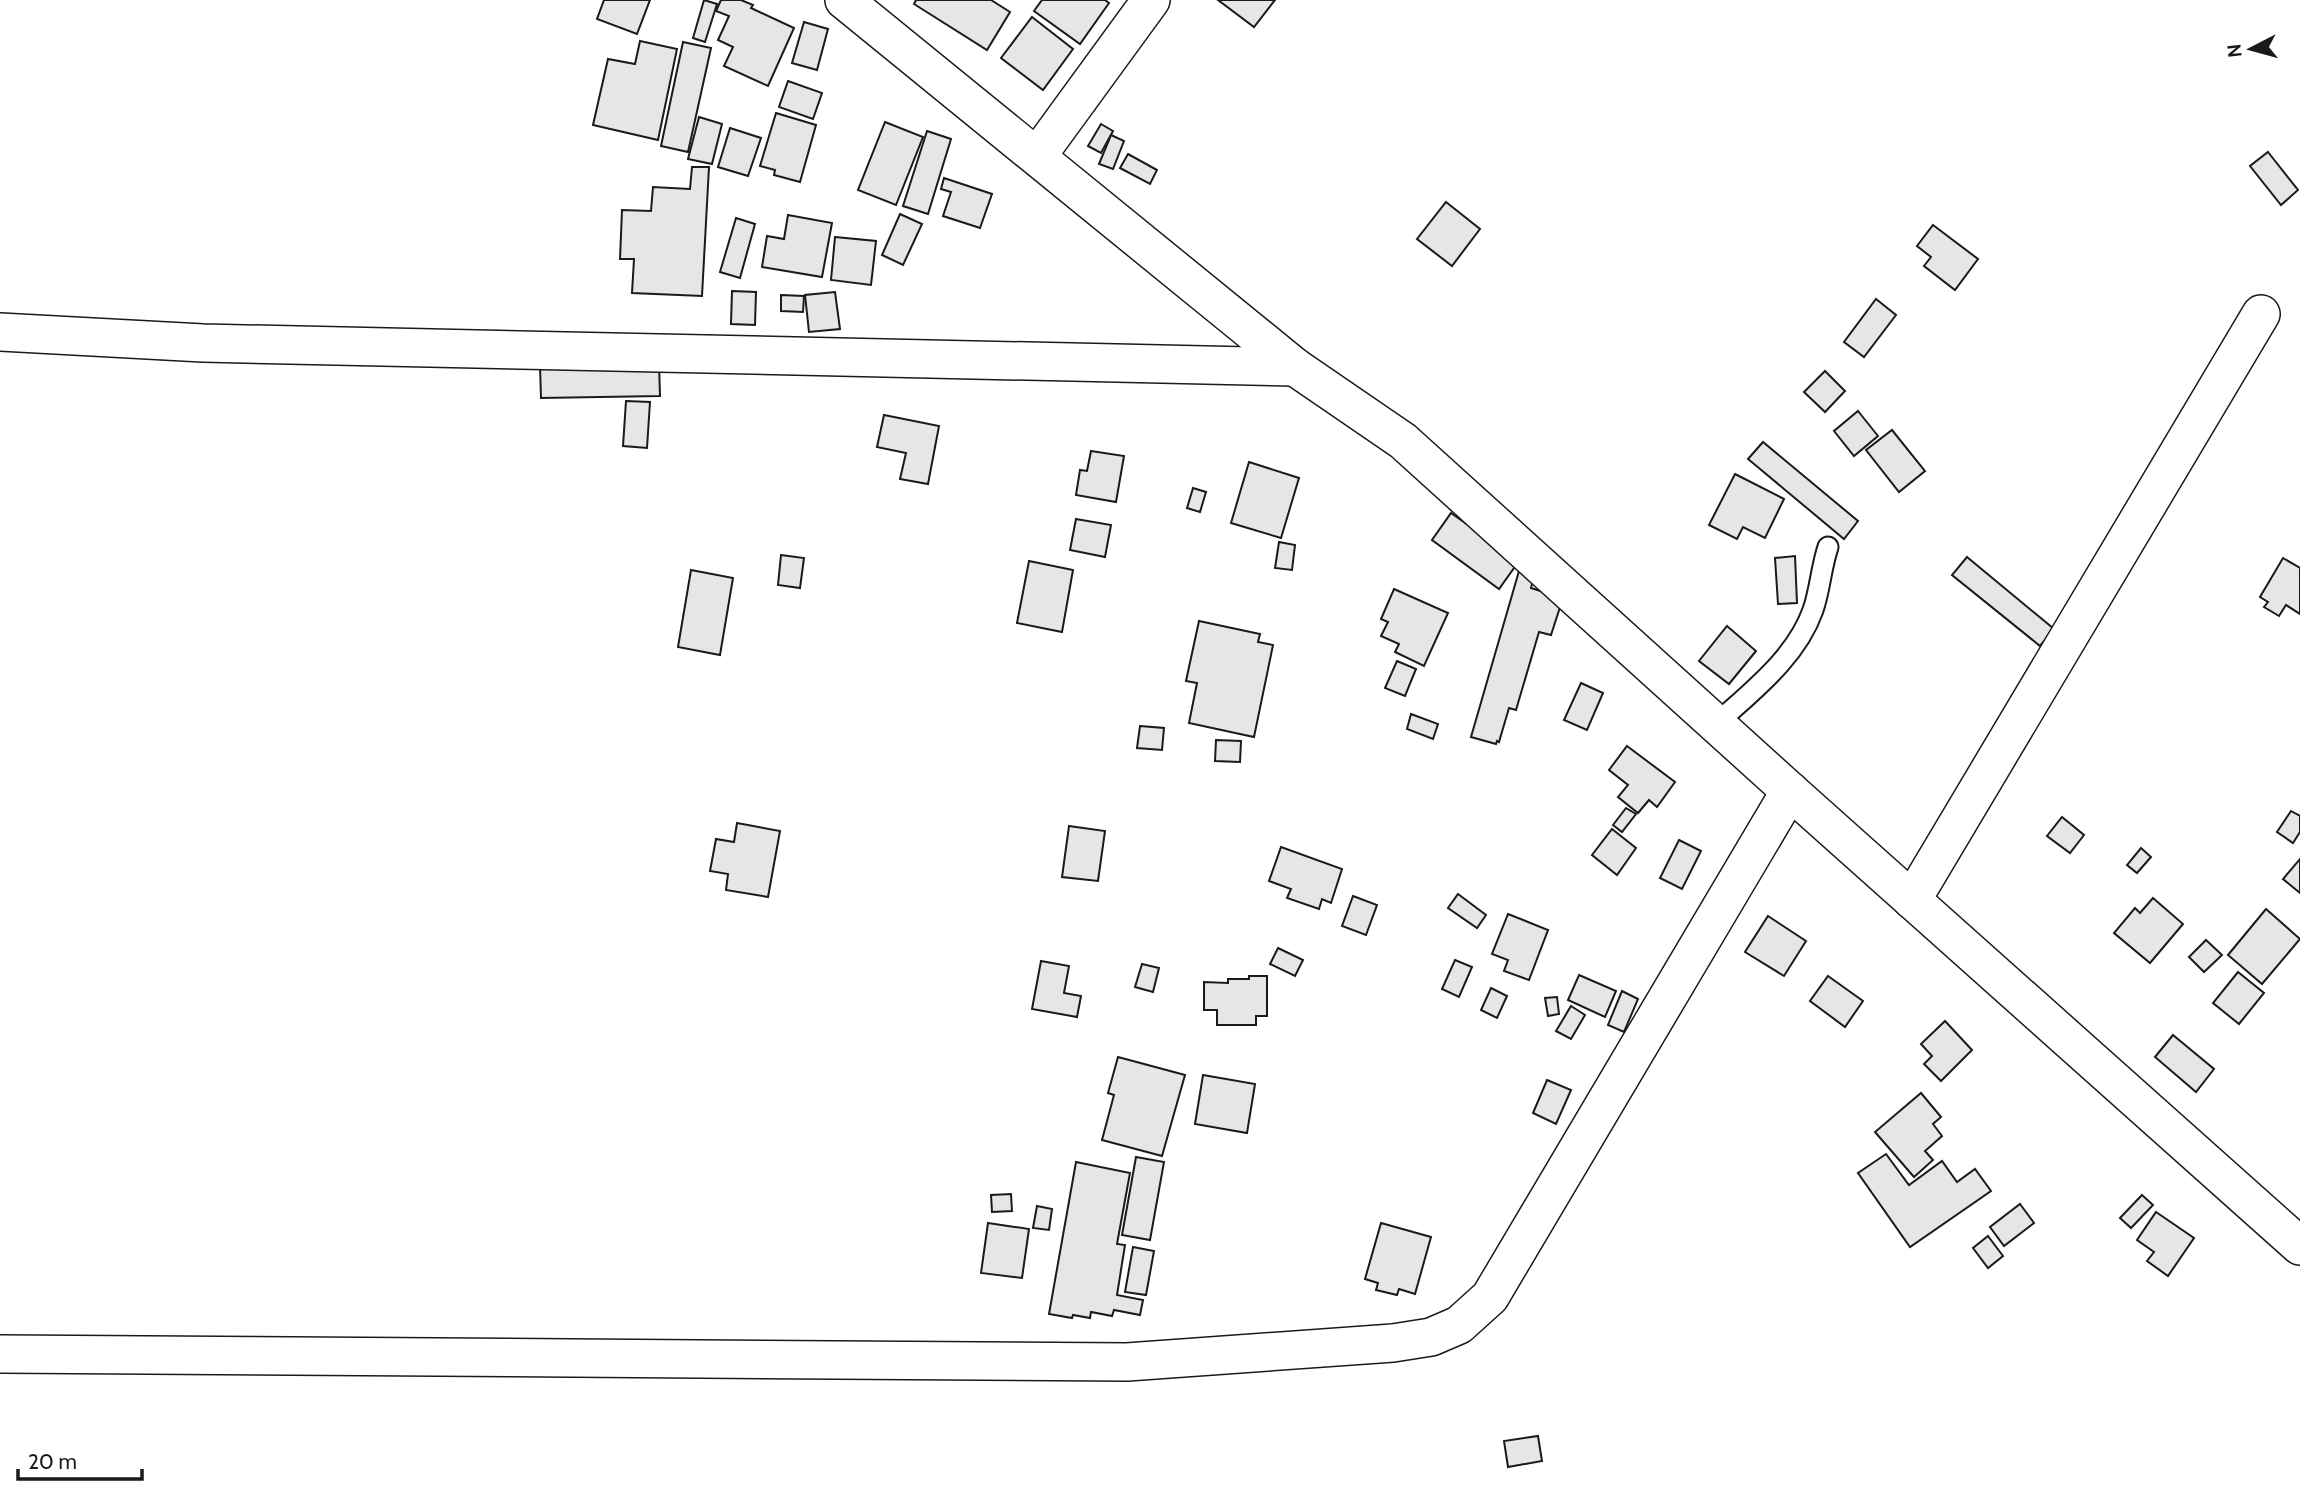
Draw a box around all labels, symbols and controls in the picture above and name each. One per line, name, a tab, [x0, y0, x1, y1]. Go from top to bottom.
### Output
north arrow	[2216, 14, 2286, 84]
text: N	[2222, 43, 2247, 59]
scale bar	[18, 1438, 142, 1482]
text: 20 m	[28, 1449, 77, 1474]

